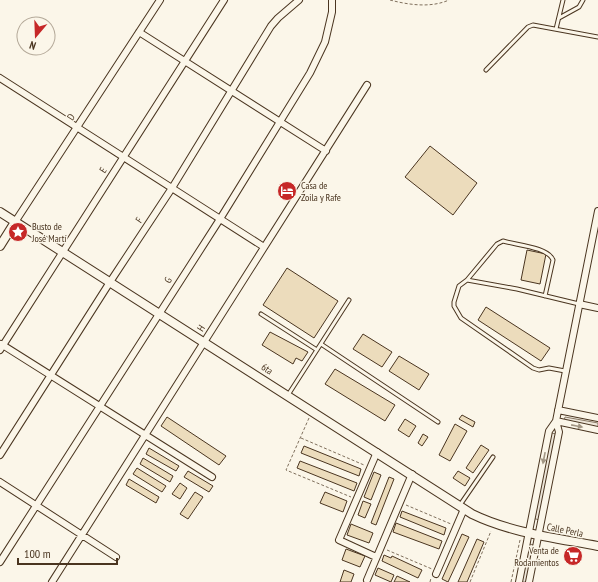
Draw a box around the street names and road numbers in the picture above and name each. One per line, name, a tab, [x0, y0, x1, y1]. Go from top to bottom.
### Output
street label: D	[64, 111, 78, 123]
street label: E	[96, 165, 110, 175]
street label: F	[132, 215, 146, 225]
street label: G	[161, 274, 175, 286]
street label: H	[194, 322, 208, 334]
street label: 6ta	[259, 360, 275, 378]
street label: Calle Perla	[546, 520, 584, 540]

